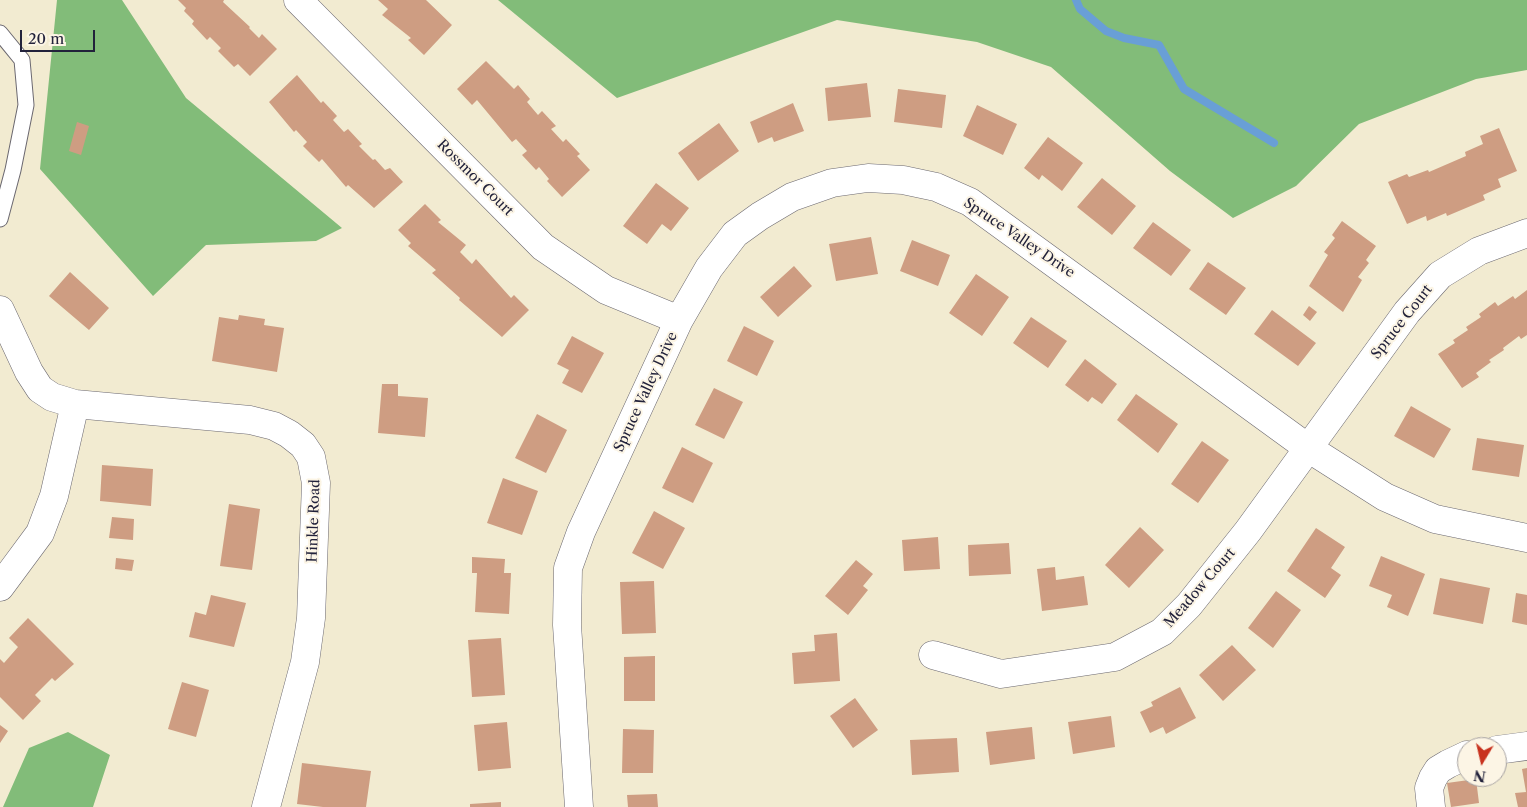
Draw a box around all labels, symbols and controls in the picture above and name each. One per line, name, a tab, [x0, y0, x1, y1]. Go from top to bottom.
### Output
scale bar	[22, 20, 98, 52]
text: 20 m	[28, 29, 64, 48]
street label: Rossmor Court	[433, 136, 517, 220]
street label: Spruce Valley Drive	[960, 195, 1078, 281]
street label: Spruce Court	[1368, 282, 1436, 362]
street label: Spruce Valley Drive	[611, 329, 681, 455]
street label: Hinkle Road	[304, 479, 324, 563]
street label: Meadow Court	[1161, 545, 1239, 631]
north arrow	[1457, 737, 1507, 787]
text: N	[1472, 766, 1487, 786]

